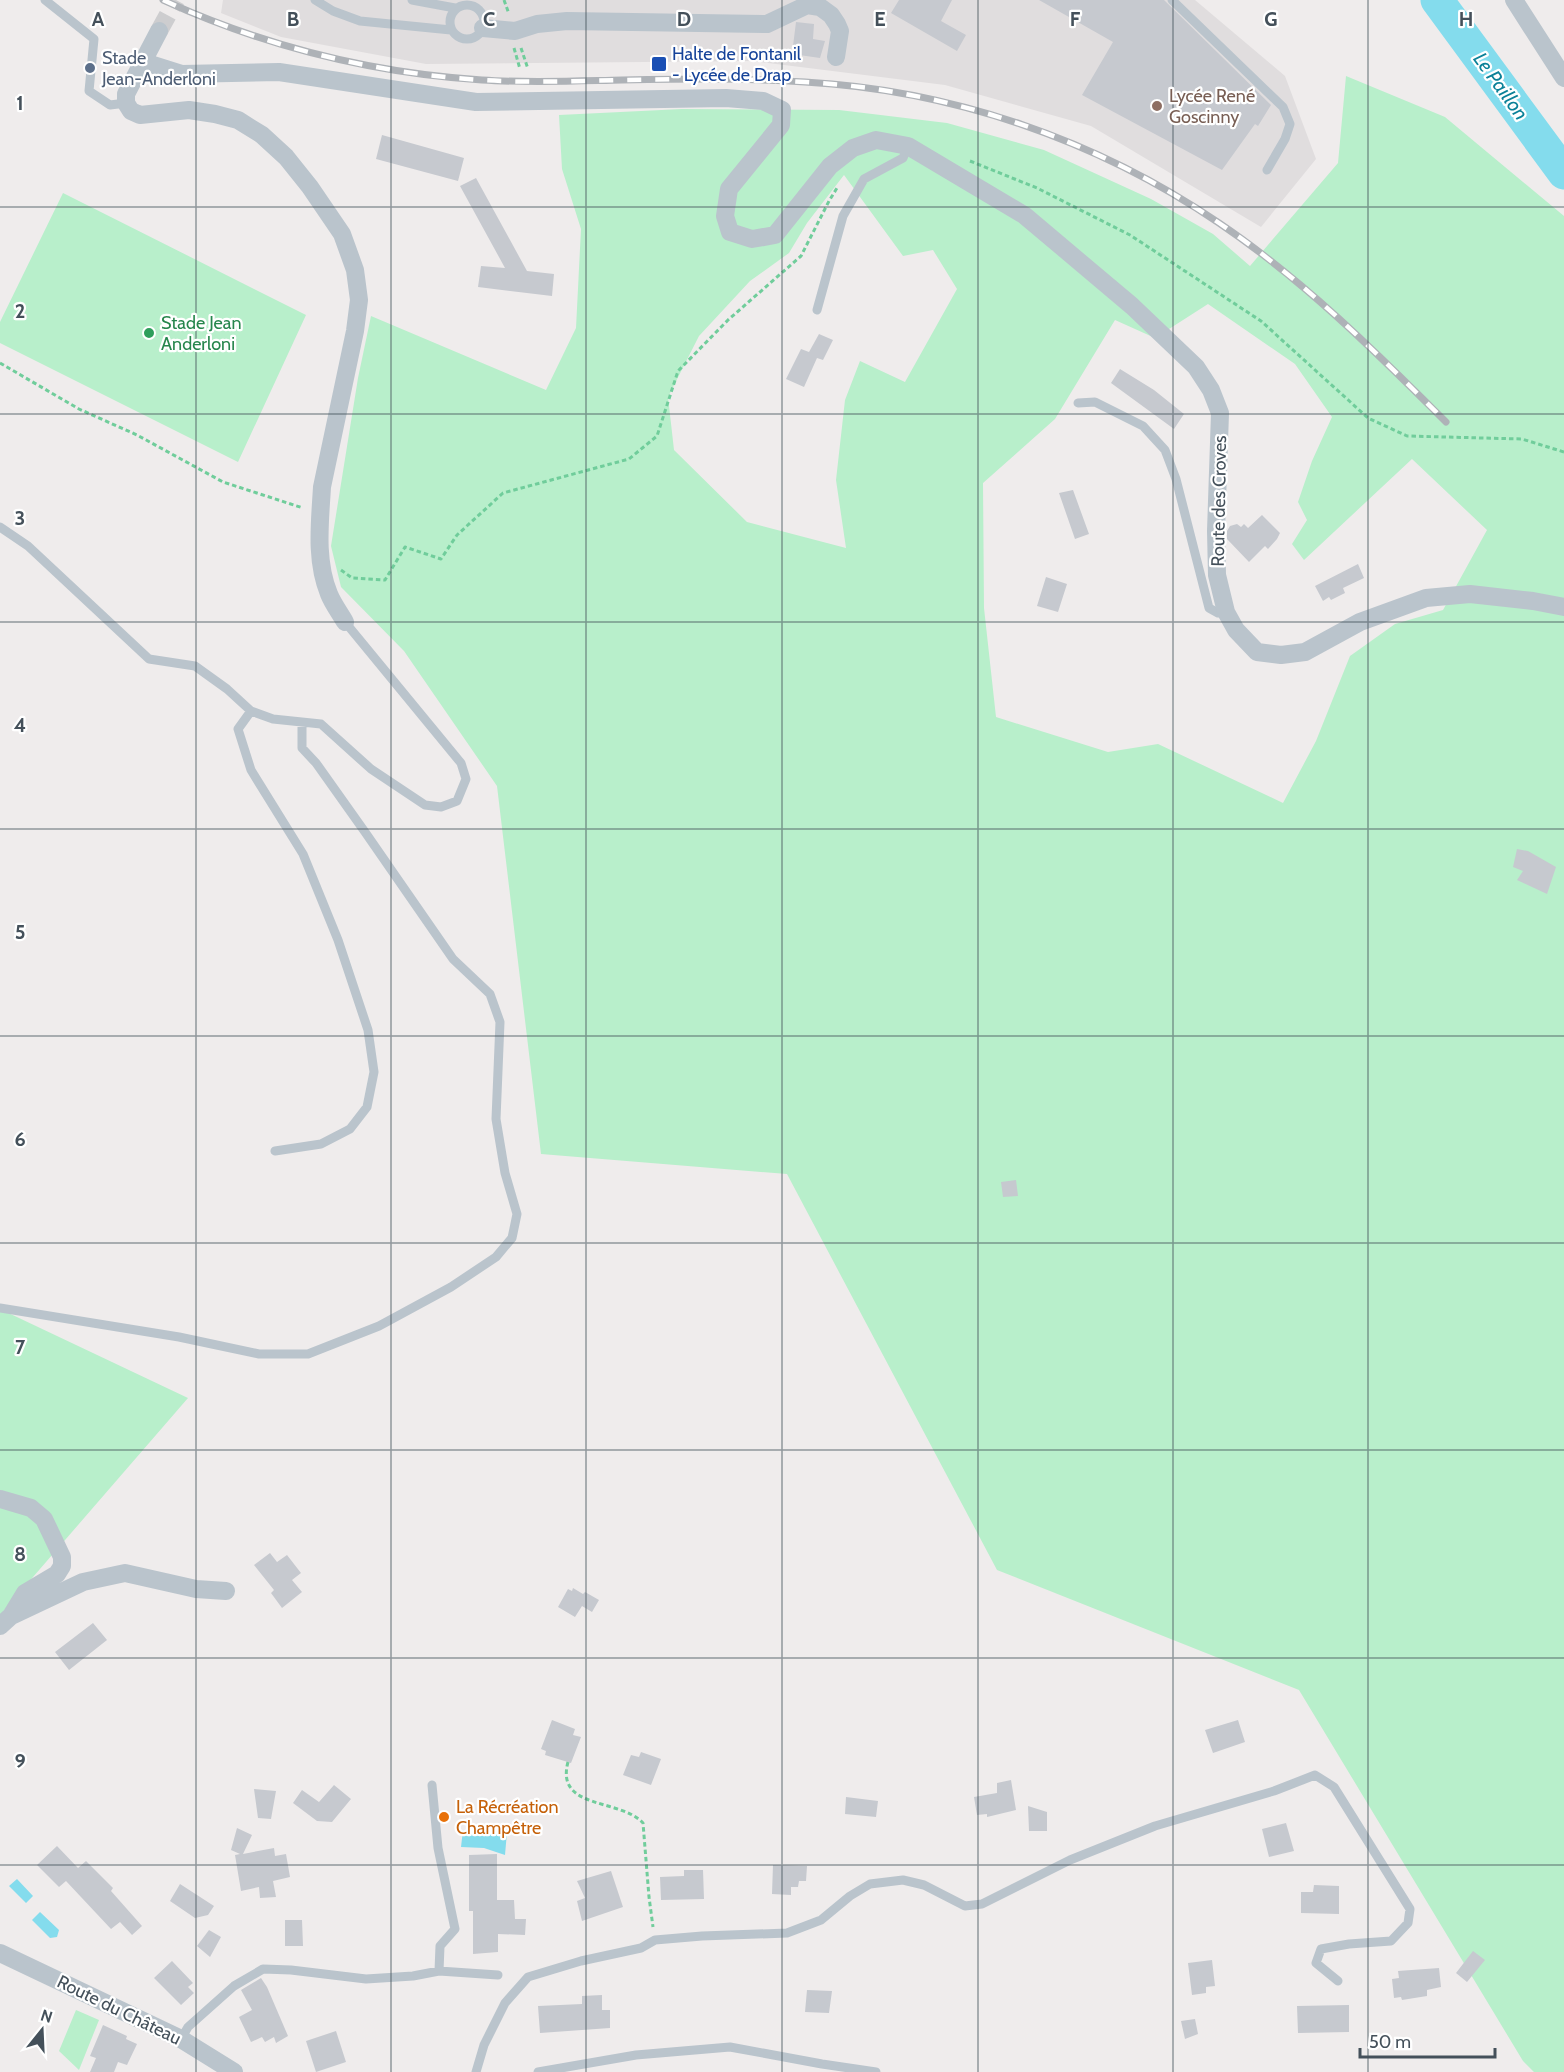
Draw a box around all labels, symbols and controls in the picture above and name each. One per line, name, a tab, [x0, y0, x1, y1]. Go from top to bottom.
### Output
text: A	[92, 7, 105, 31]
text: B	[287, 7, 299, 31]
text: C	[483, 7, 495, 31]
text: D	[677, 7, 691, 31]
text: E	[874, 7, 886, 31]
text: F	[1070, 7, 1081, 31]
text: G	[1264, 7, 1278, 31]
text: H	[1459, 7, 1473, 31]
place label: Halte de Fontanil - Lycée de Drap	[672, 43, 802, 86]
place label: Stade Jean-Anderloni	[101, 47, 216, 90]
water label: Le Paillon	[1468, 48, 1534, 124]
marker: Halte de Fontanil - Lycée de Drap	[650, 55, 668, 73]
marker: Stade Jean-Anderloni	[83, 61, 97, 75]
place label: Lycée René Goscinny	[1169, 85, 1255, 128]
text: 1	[16, 91, 24, 115]
marker: Lycée René Goscinny	[1150, 99, 1164, 113]
text: 2	[15, 299, 25, 323]
place label: Stade Jean Anderloni	[161, 312, 241, 355]
marker: Stade Jean Anderloni	[142, 326, 156, 340]
street label: Route des Croves	[1207, 435, 1231, 567]
text: 3	[15, 506, 25, 530]
text: 4	[14, 713, 26, 737]
text: 5	[15, 920, 25, 944]
text: 6	[14, 1127, 26, 1151]
text: 7	[15, 1335, 26, 1359]
text: 8	[14, 1542, 26, 1566]
text: 9	[14, 1749, 26, 1773]
place label: La Récréation Champêtre	[456, 1796, 559, 1839]
marker: La Récréation Champêtre	[437, 1810, 451, 1824]
street label: Route du Château	[53, 1970, 185, 2050]
north arrow	[12, 2000, 72, 2060]
text: N	[38, 2005, 55, 2027]
scale bar	[1360, 2021, 1495, 2059]
text: 50 m	[1369, 2031, 1411, 2053]

